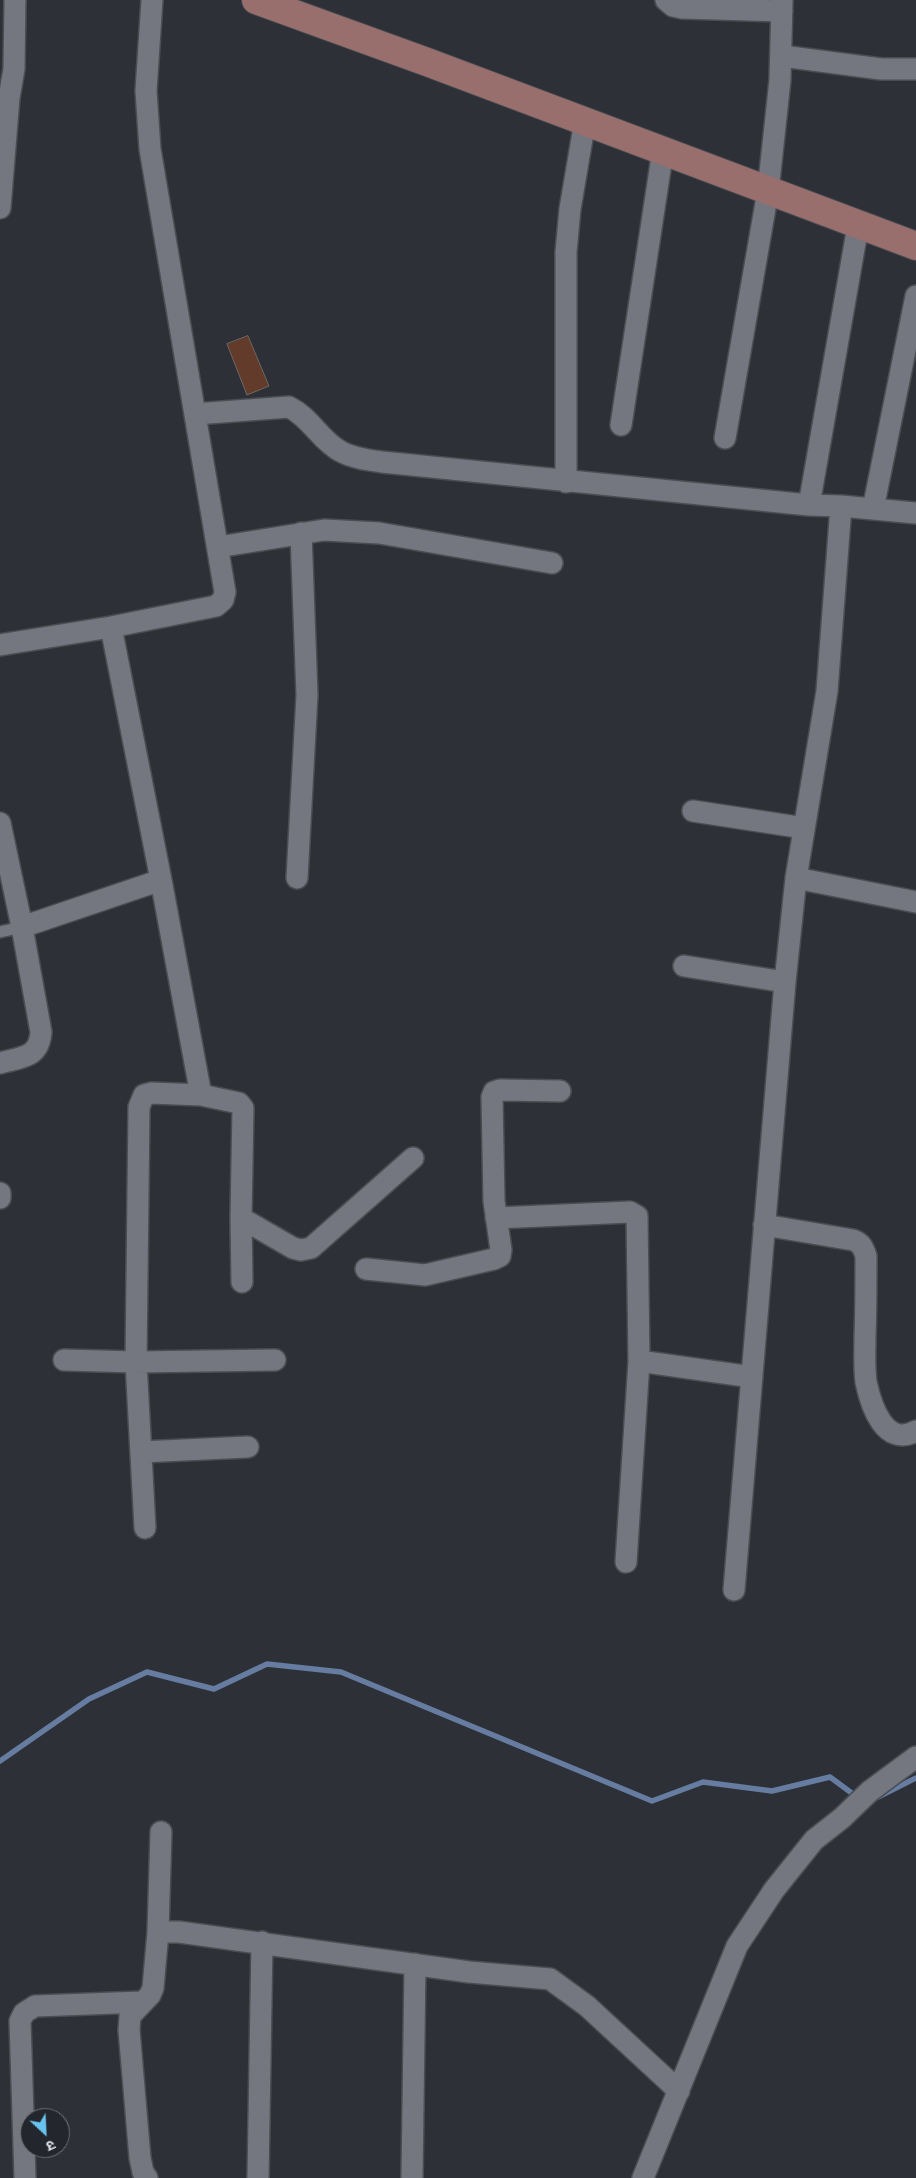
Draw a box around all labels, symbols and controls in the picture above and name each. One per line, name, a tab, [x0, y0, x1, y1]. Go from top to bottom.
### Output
north arrow	[20, 2108, 70, 2158]
text: उ	[44, 2137, 58, 2155]

